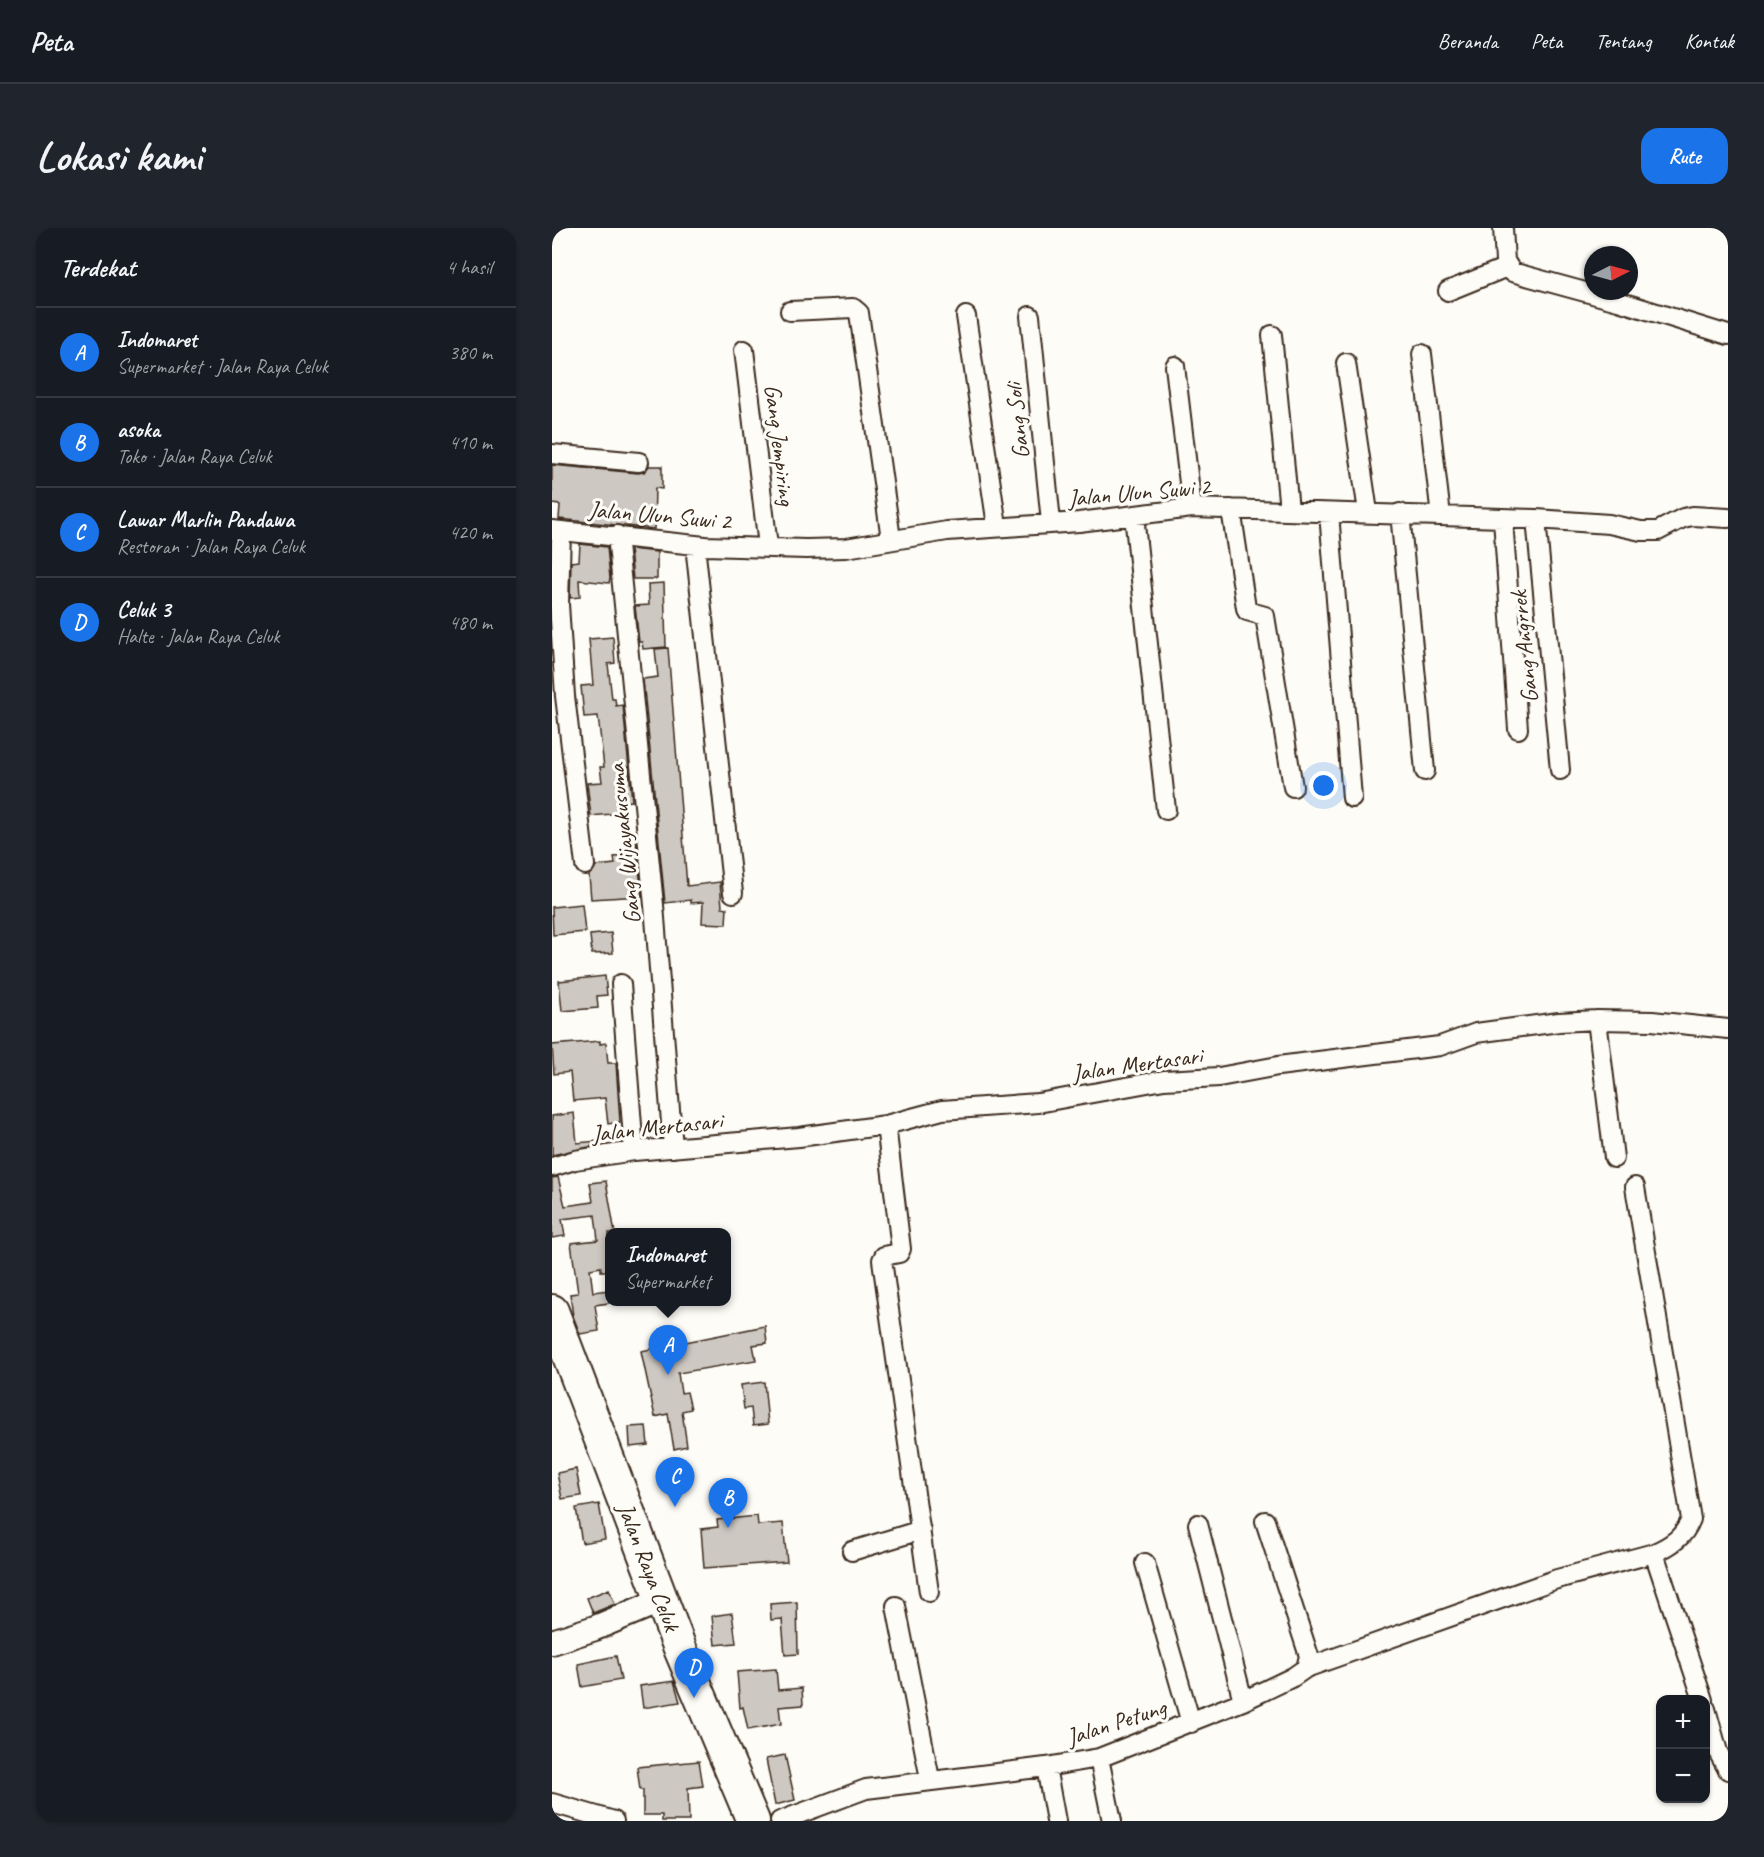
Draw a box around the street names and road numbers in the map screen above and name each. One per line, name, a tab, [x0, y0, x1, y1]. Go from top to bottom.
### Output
street label: Gang Soli	[998, 378, 1036, 460]
street label: Gang Jempiring	[758, 383, 802, 509]
street label: Jalan Ulun Suwi 2	[1066, 471, 1214, 513]
street label: Jalan Ulun Suwi 2	[587, 494, 735, 536]
street label: Gang Angrrek	[1503, 587, 1545, 705]
street label: Gang Wijayakusuma	[601, 761, 647, 926]
street label: Jalan Mertasari	[1069, 1040, 1207, 1088]
street label: Jalan Mertasari	[589, 1105, 727, 1149]
street label: Jalan Raya Celuk	[610, 1498, 688, 1638]
street label: Jalan Petung	[1062, 1691, 1172, 1752]

